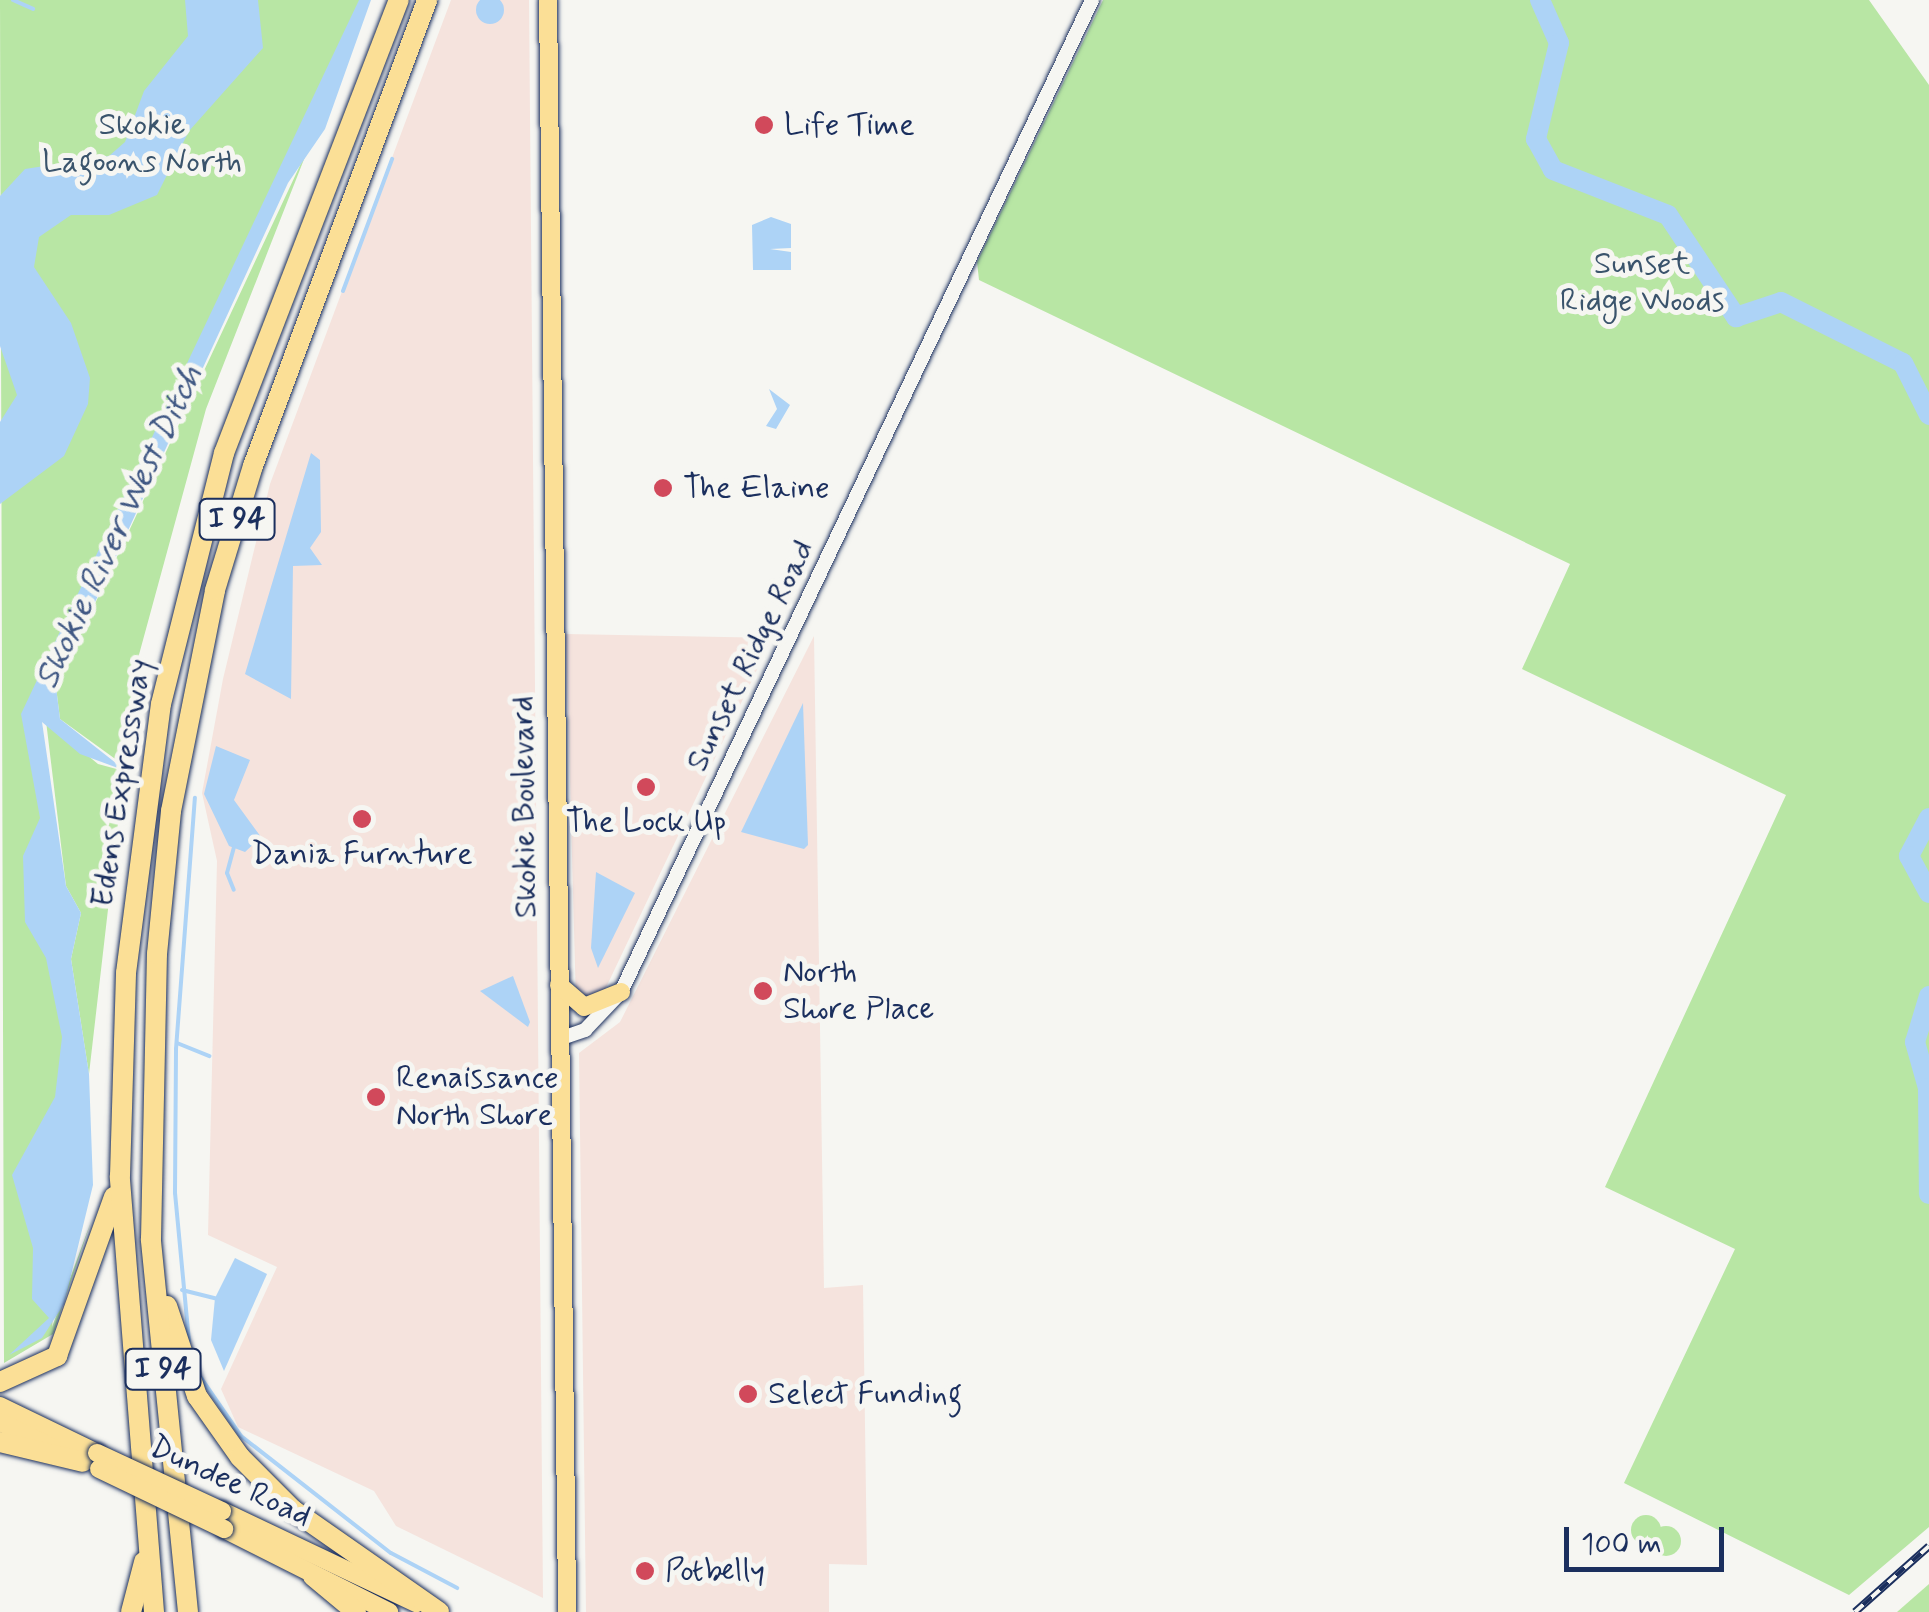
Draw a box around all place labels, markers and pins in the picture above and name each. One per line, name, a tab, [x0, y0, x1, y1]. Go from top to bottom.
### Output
place label: Life Time	[784, 106, 915, 144]
marker: Life Time	[753, 114, 775, 136]
place label: The Elaine	[683, 469, 824, 507]
marker: The Elaine	[652, 477, 674, 499]
marker: The Lock Up	[635, 776, 657, 798]
place label: The Lock Up	[564, 803, 728, 841]
marker: Dania Furnture	[351, 808, 373, 830]
place label: Dania Furnture	[251, 835, 473, 873]
place label: North Shore Place	[783, 954, 936, 1029]
marker: North Shore Place	[752, 980, 774, 1002]
place label: Renaissance North Shore	[396, 1060, 559, 1135]
marker: Renaissance North Shore	[365, 1086, 387, 1108]
place label: Select Funding	[768, 1375, 962, 1413]
marker: Select Funding	[737, 1383, 759, 1405]
place label: Potbelly	[665, 1552, 765, 1590]
marker: Potbelly	[634, 1560, 656, 1582]

